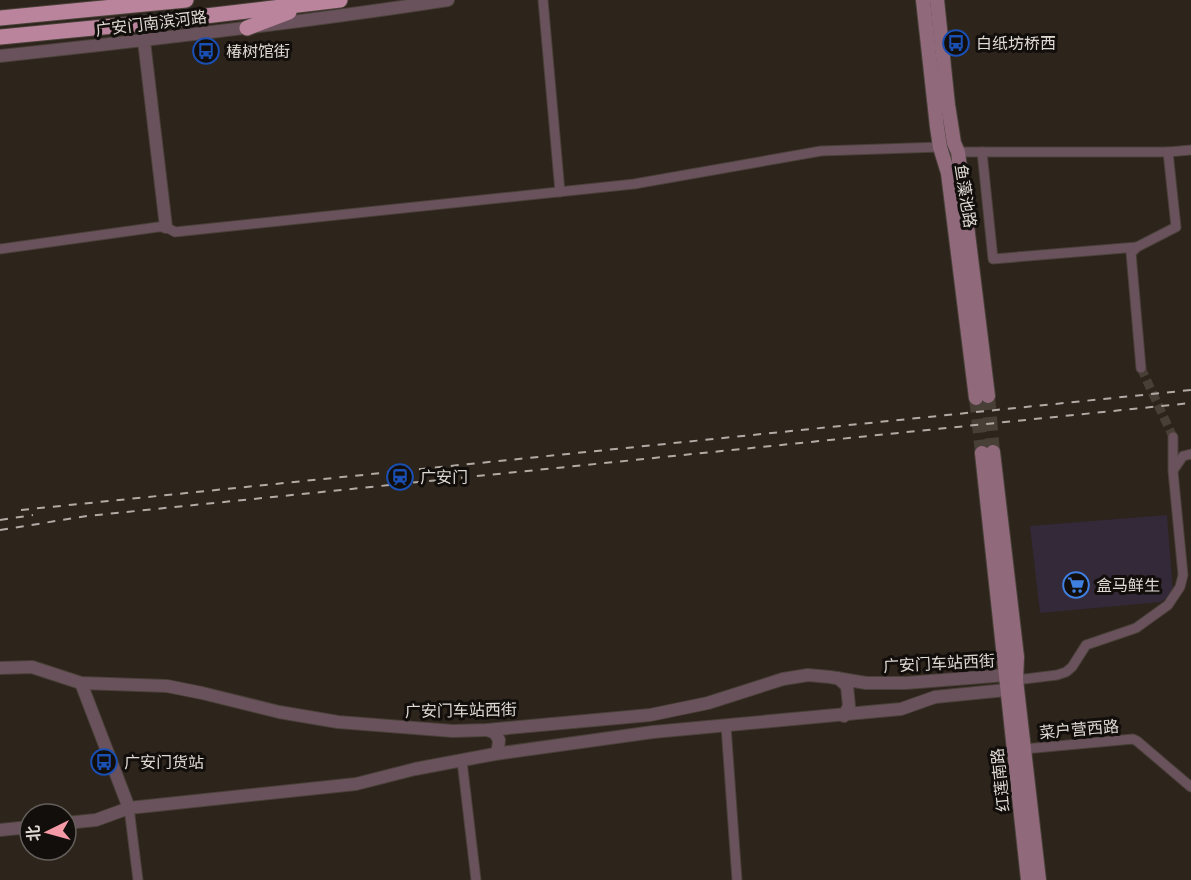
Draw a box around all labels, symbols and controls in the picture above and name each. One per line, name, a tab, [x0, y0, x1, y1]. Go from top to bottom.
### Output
street label: 广安门南滨河路	[94, 7, 208, 40]
bus stop icon: 白纸坊桥西	[941, 28, 971, 58]
place label: 白纸坊桥西	[976, 34, 1056, 53]
bus stop icon: 椿树馆街	[191, 36, 221, 66]
place label: 椿树馆街	[226, 42, 290, 61]
street label: 鱼藻池路	[951, 163, 980, 229]
station icon: 广安门	[385, 462, 415, 492]
place label: 广安门	[420, 468, 468, 487]
supermarket icon: 盒马鲜生	[1061, 570, 1091, 600]
place label: 盒马鲜生	[1096, 576, 1160, 595]
street label: 广安门车站西街	[883, 651, 995, 676]
street label: 广安门车站西街	[405, 700, 517, 721]
street label: 菜户营西路	[1038, 717, 1120, 742]
bus stop icon: 广安门货站	[89, 747, 119, 777]
street label: 红莲南路	[988, 747, 1013, 813]
place label: 广安门货站	[124, 753, 204, 772]
north arrow	[18, 802, 78, 862]
text: 北	[23, 824, 44, 842]

